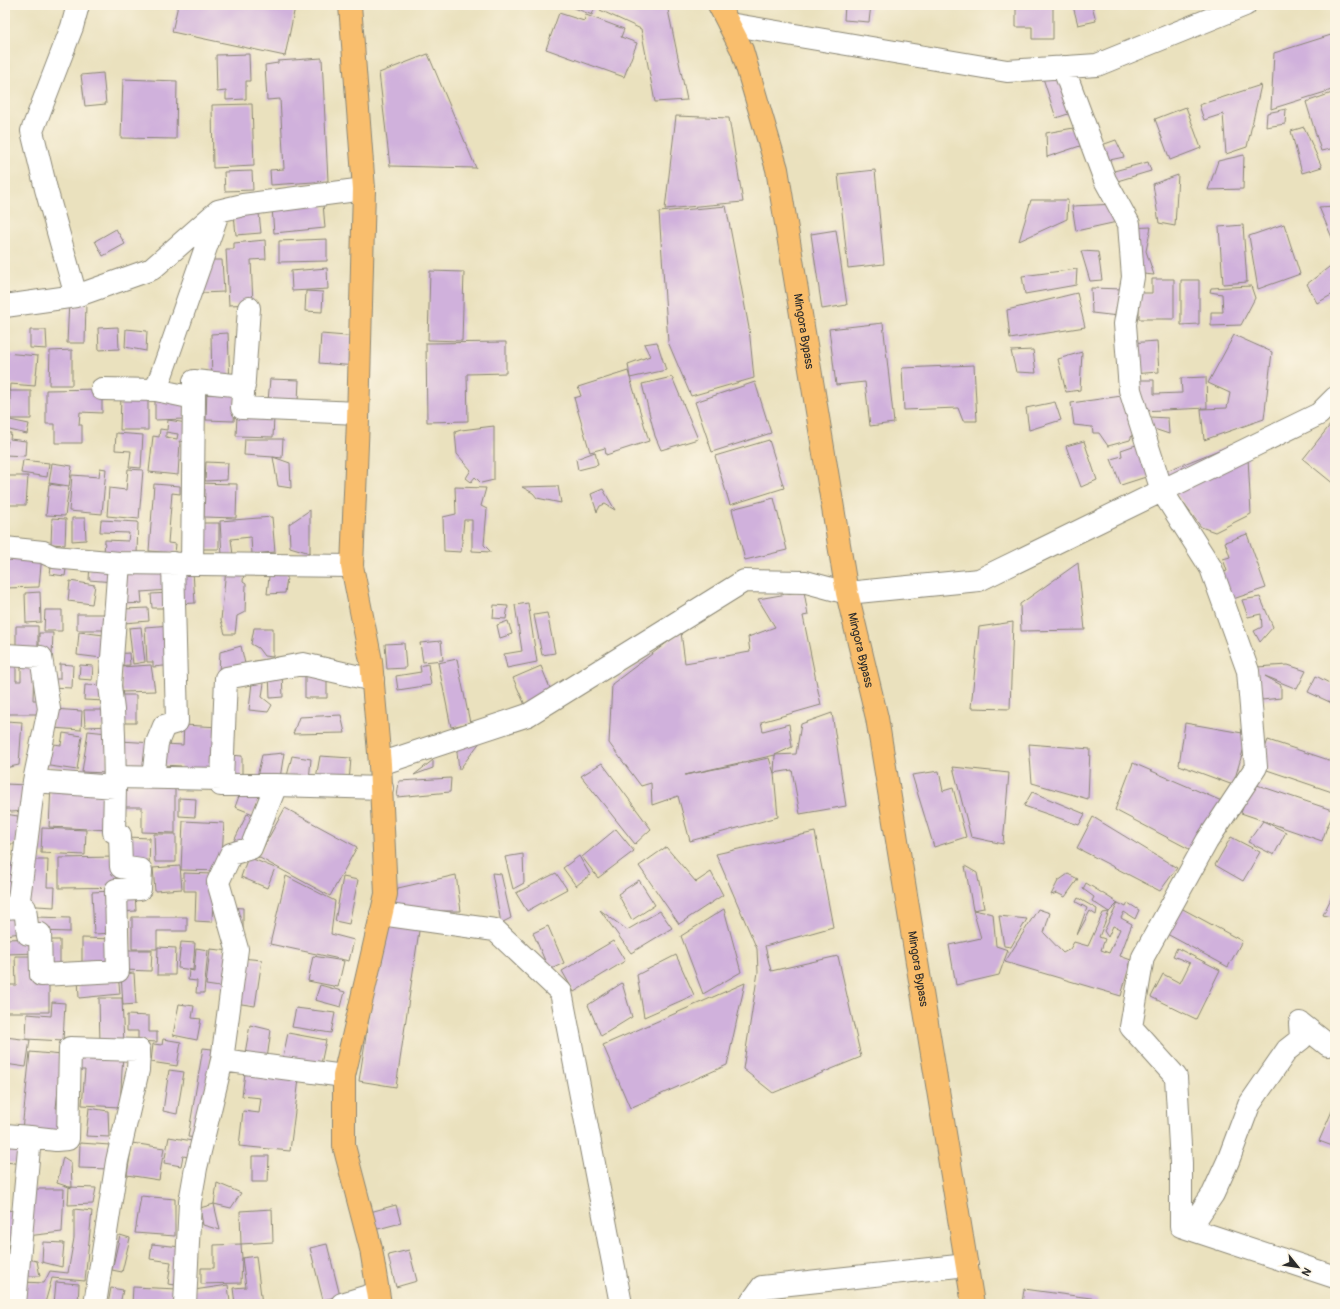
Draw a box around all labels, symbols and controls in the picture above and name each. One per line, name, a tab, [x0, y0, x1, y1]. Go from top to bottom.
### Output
street label: Mingora Bypass	[790, 292, 817, 371]
street label: Mingora Bypass	[844, 611, 877, 690]
street label: Mingora Bypass	[904, 930, 931, 1008]
north arrow	[1278, 1247, 1318, 1287]
text: N	[1298, 1265, 1314, 1279]

